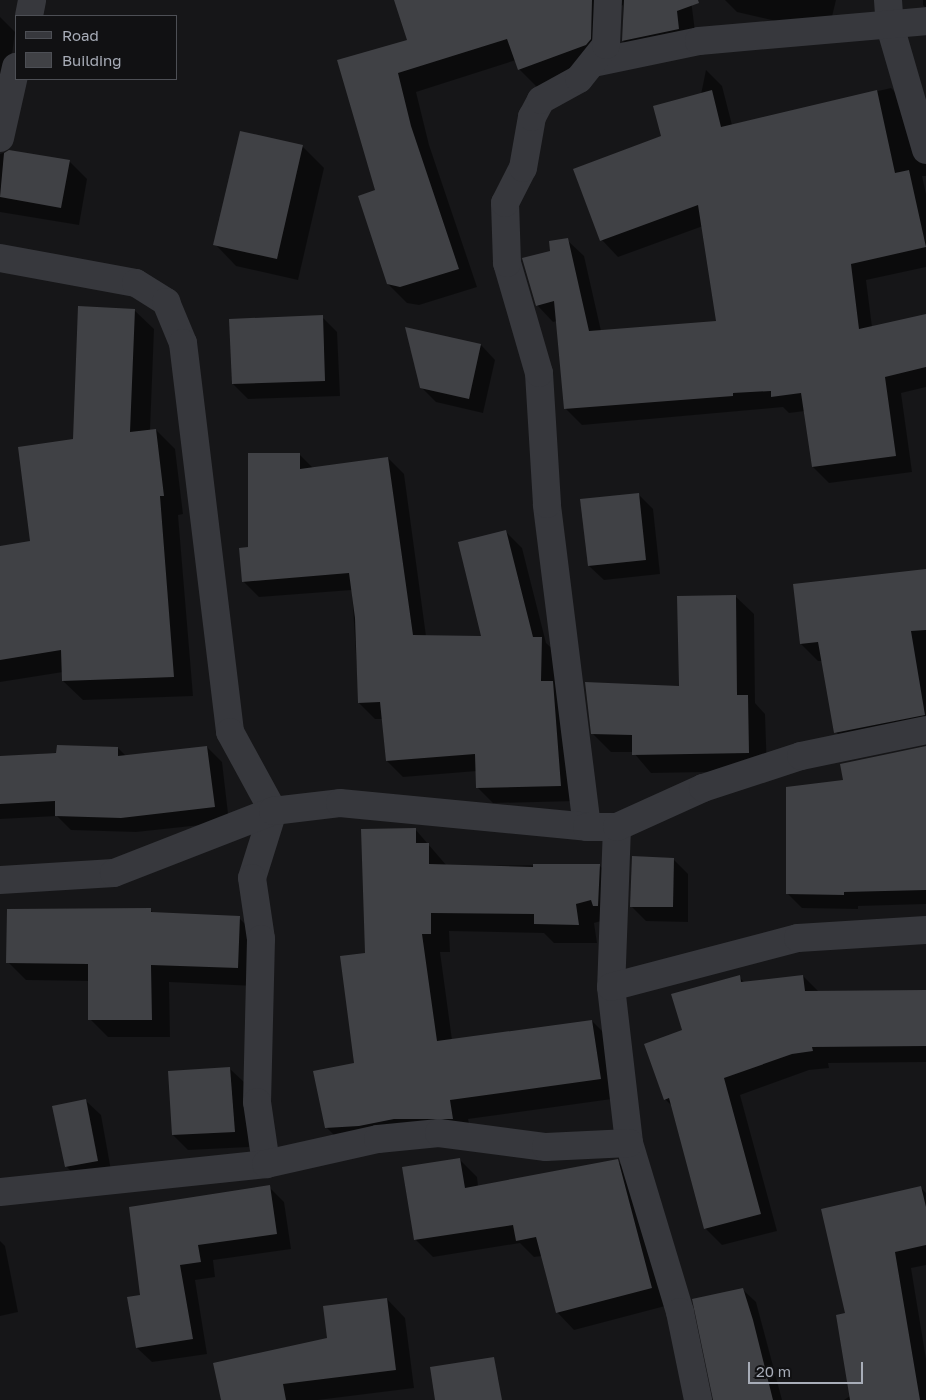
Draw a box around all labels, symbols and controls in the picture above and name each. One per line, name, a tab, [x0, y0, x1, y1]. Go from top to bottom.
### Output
legend	[15, 15, 178, 80]
text: Road	[62, 26, 99, 44]
text: Building	[62, 51, 122, 69]
scale bar	[751, 1352, 866, 1384]
text: 20 m	[756, 1362, 791, 1380]

